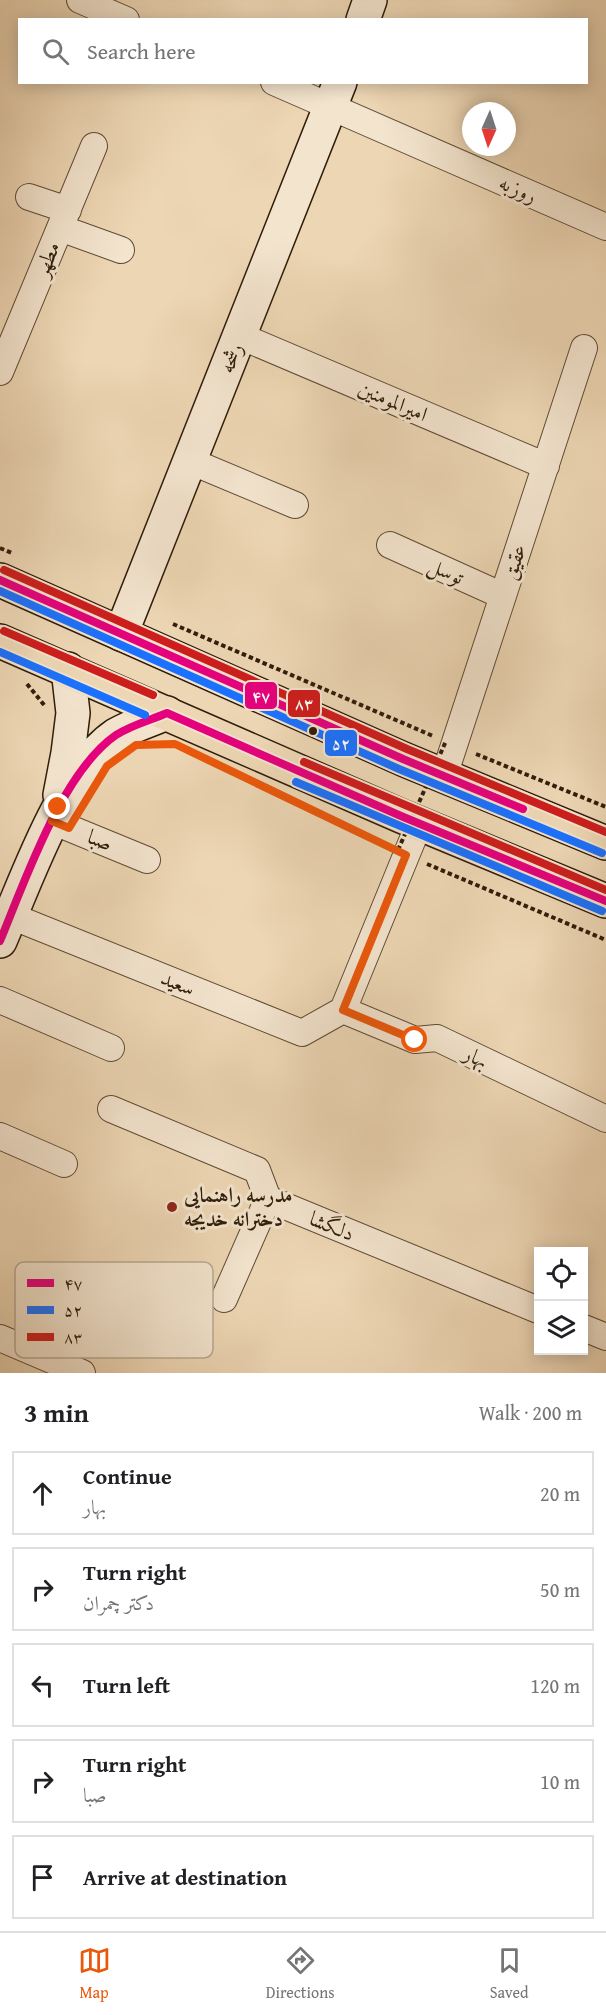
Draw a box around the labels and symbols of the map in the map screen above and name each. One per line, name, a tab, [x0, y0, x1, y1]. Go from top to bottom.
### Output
north arrow	[462, 102, 516, 156]
street label: روزبه	[494, 166, 542, 211]
street label: مطهر	[25, 237, 68, 283]
street label: رشحه	[211, 338, 251, 378]
street label: امیرالمومنین	[354, 372, 433, 429]
street label: عقیق	[493, 540, 534, 584]
street label: توسل	[423, 549, 470, 593]
line badge: ۴۷	[244, 681, 278, 710]
text: ۴۷	[252, 684, 270, 708]
line badge: ۸۳	[287, 689, 321, 718]
text: ۸۳	[295, 691, 313, 715]
unlabelled marker	[307, 725, 319, 737]
line badge: ۵۲	[324, 729, 358, 757]
text: ۵۲	[332, 731, 350, 755]
route end	[44, 793, 70, 819]
street label: صبا	[83, 821, 117, 859]
street label: سعید	[156, 962, 200, 1003]
route start	[401, 1026, 427, 1052]
street label: بهار	[457, 1036, 494, 1076]
place label: مدرسه راهنمایی دخترانه خدیجه	[183, 1179, 292, 1234]
marker: مدرسه راهنمایی دخترانه خدیجه	[165, 1200, 179, 1214]
street label: دلگشا	[305, 1203, 359, 1249]
legend	[15, 1262, 213, 1358]
text: ۴۷	[64, 1271, 83, 1295]
text: ۵۲	[64, 1298, 83, 1322]
text: ۸۳	[64, 1325, 83, 1349]

